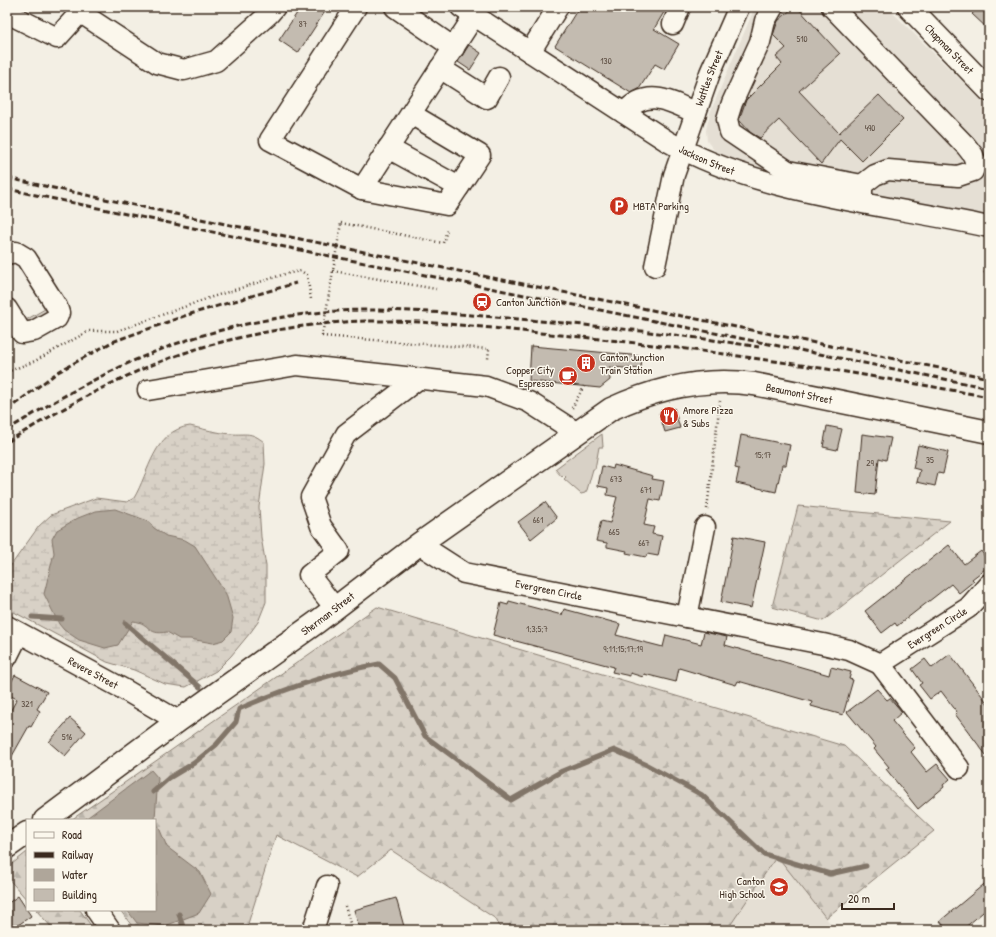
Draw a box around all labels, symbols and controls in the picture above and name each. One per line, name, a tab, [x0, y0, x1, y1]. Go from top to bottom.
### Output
house number: 87	[299, 18, 308, 30]
street label: Chapman Street	[922, 21, 977, 77]
house number: 510	[796, 33, 808, 45]
street label: Wattles Street	[692, 48, 726, 108]
house number: 130	[600, 55, 612, 67]
house number: 490	[865, 122, 875, 134]
street label: Jackson Street	[677, 142, 737, 178]
parking icon: MBTA Parking	[608, 195, 630, 217]
place label: MBTA Parking	[633, 199, 689, 213]
station icon: Canton Junction	[471, 291, 493, 313]
place label: Canton Junction	[496, 295, 560, 309]
place label: Canton Junction Train Station	[600, 350, 664, 377]
building icon: Canton Junction Train Station	[575, 352, 597, 374]
place label: Copper City Espresso	[506, 363, 555, 390]
cafe icon: Copper City Espresso	[557, 365, 579, 387]
street label: Beaumont Street	[765, 380, 834, 407]
place label: Amore Pizza & Subs	[683, 403, 734, 430]
restaurant icon: Amore Pizza & Subs	[658, 405, 680, 427]
house number: 15;17	[755, 449, 772, 461]
house number: 35	[926, 454, 934, 466]
house number: 29	[866, 457, 874, 469]
house number: 673	[610, 473, 622, 485]
house number: 671	[640, 484, 652, 496]
house number: 661	[533, 514, 543, 526]
house number: 665	[609, 526, 620, 538]
house number: 667	[638, 537, 650, 549]
street label: Evergreen Circle	[514, 576, 584, 603]
street label: Sherman Street	[298, 589, 357, 638]
street label: Evergreen Circle	[905, 603, 970, 652]
house number: 1;3;5;7	[526, 623, 548, 635]
house number: 9;11;15;17;19	[603, 643, 643, 655]
street label: Revere Street	[66, 653, 121, 692]
house number: 321	[21, 698, 33, 710]
house number: 516	[62, 731, 73, 743]
legend	[26, 819, 156, 911]
text: Road	[62, 826, 82, 843]
text: Railway	[62, 846, 93, 863]
text: Water	[62, 866, 88, 883]
place label: Canton High School	[720, 874, 765, 901]
school or university icon: Canton High School	[768, 876, 790, 898]
scale bar	[842, 885, 894, 911]
text: Building	[62, 886, 97, 903]
text: 20 m	[848, 890, 870, 907]

